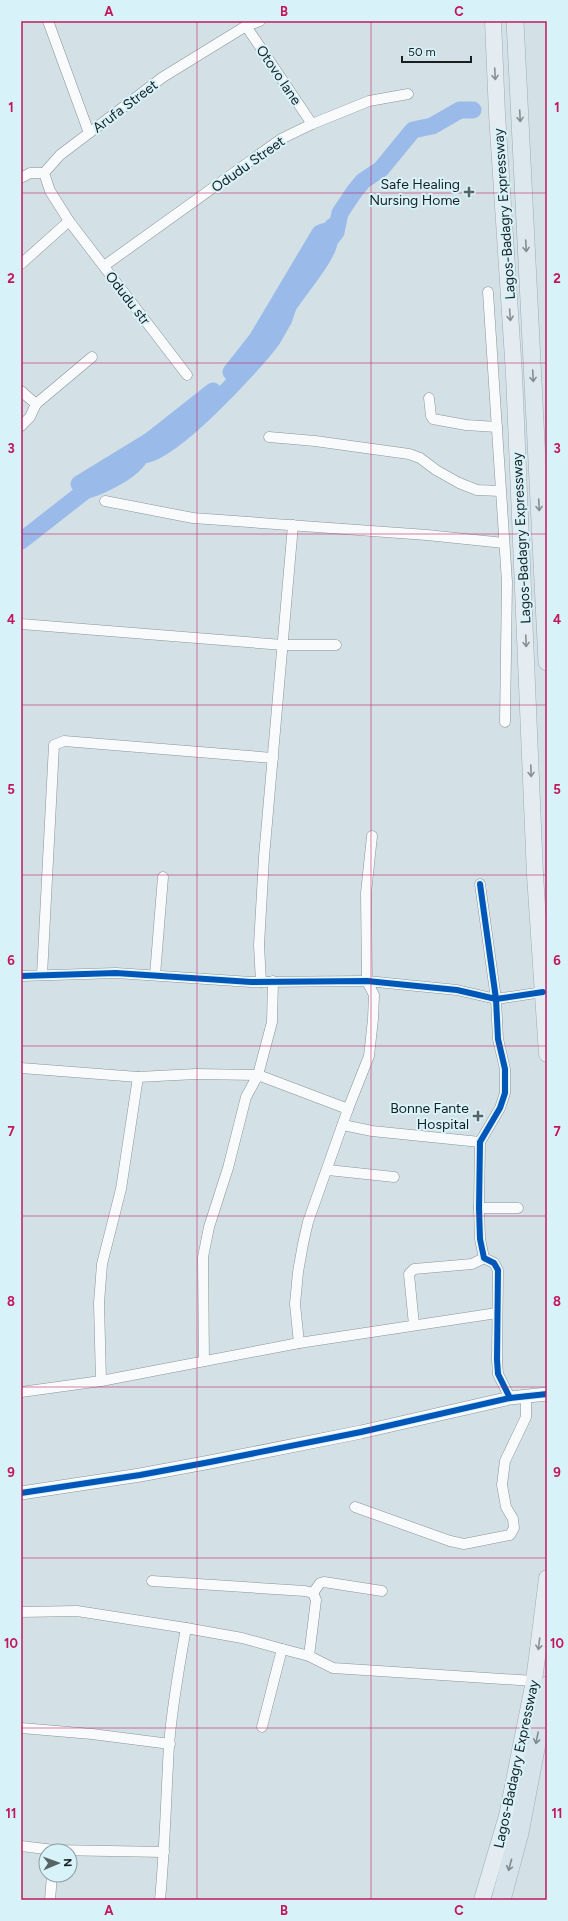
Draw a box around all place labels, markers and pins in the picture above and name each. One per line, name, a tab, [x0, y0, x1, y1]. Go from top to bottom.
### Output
place label: Safe Healing Nursing Home	[369, 176, 460, 209]
marker: Safe Healing Nursing Home	[463, 186, 475, 198]
place label: Bonne Fante Hospital	[390, 1100, 469, 1133]
marker: Bonne Fante Hospital	[472, 1110, 484, 1122]

